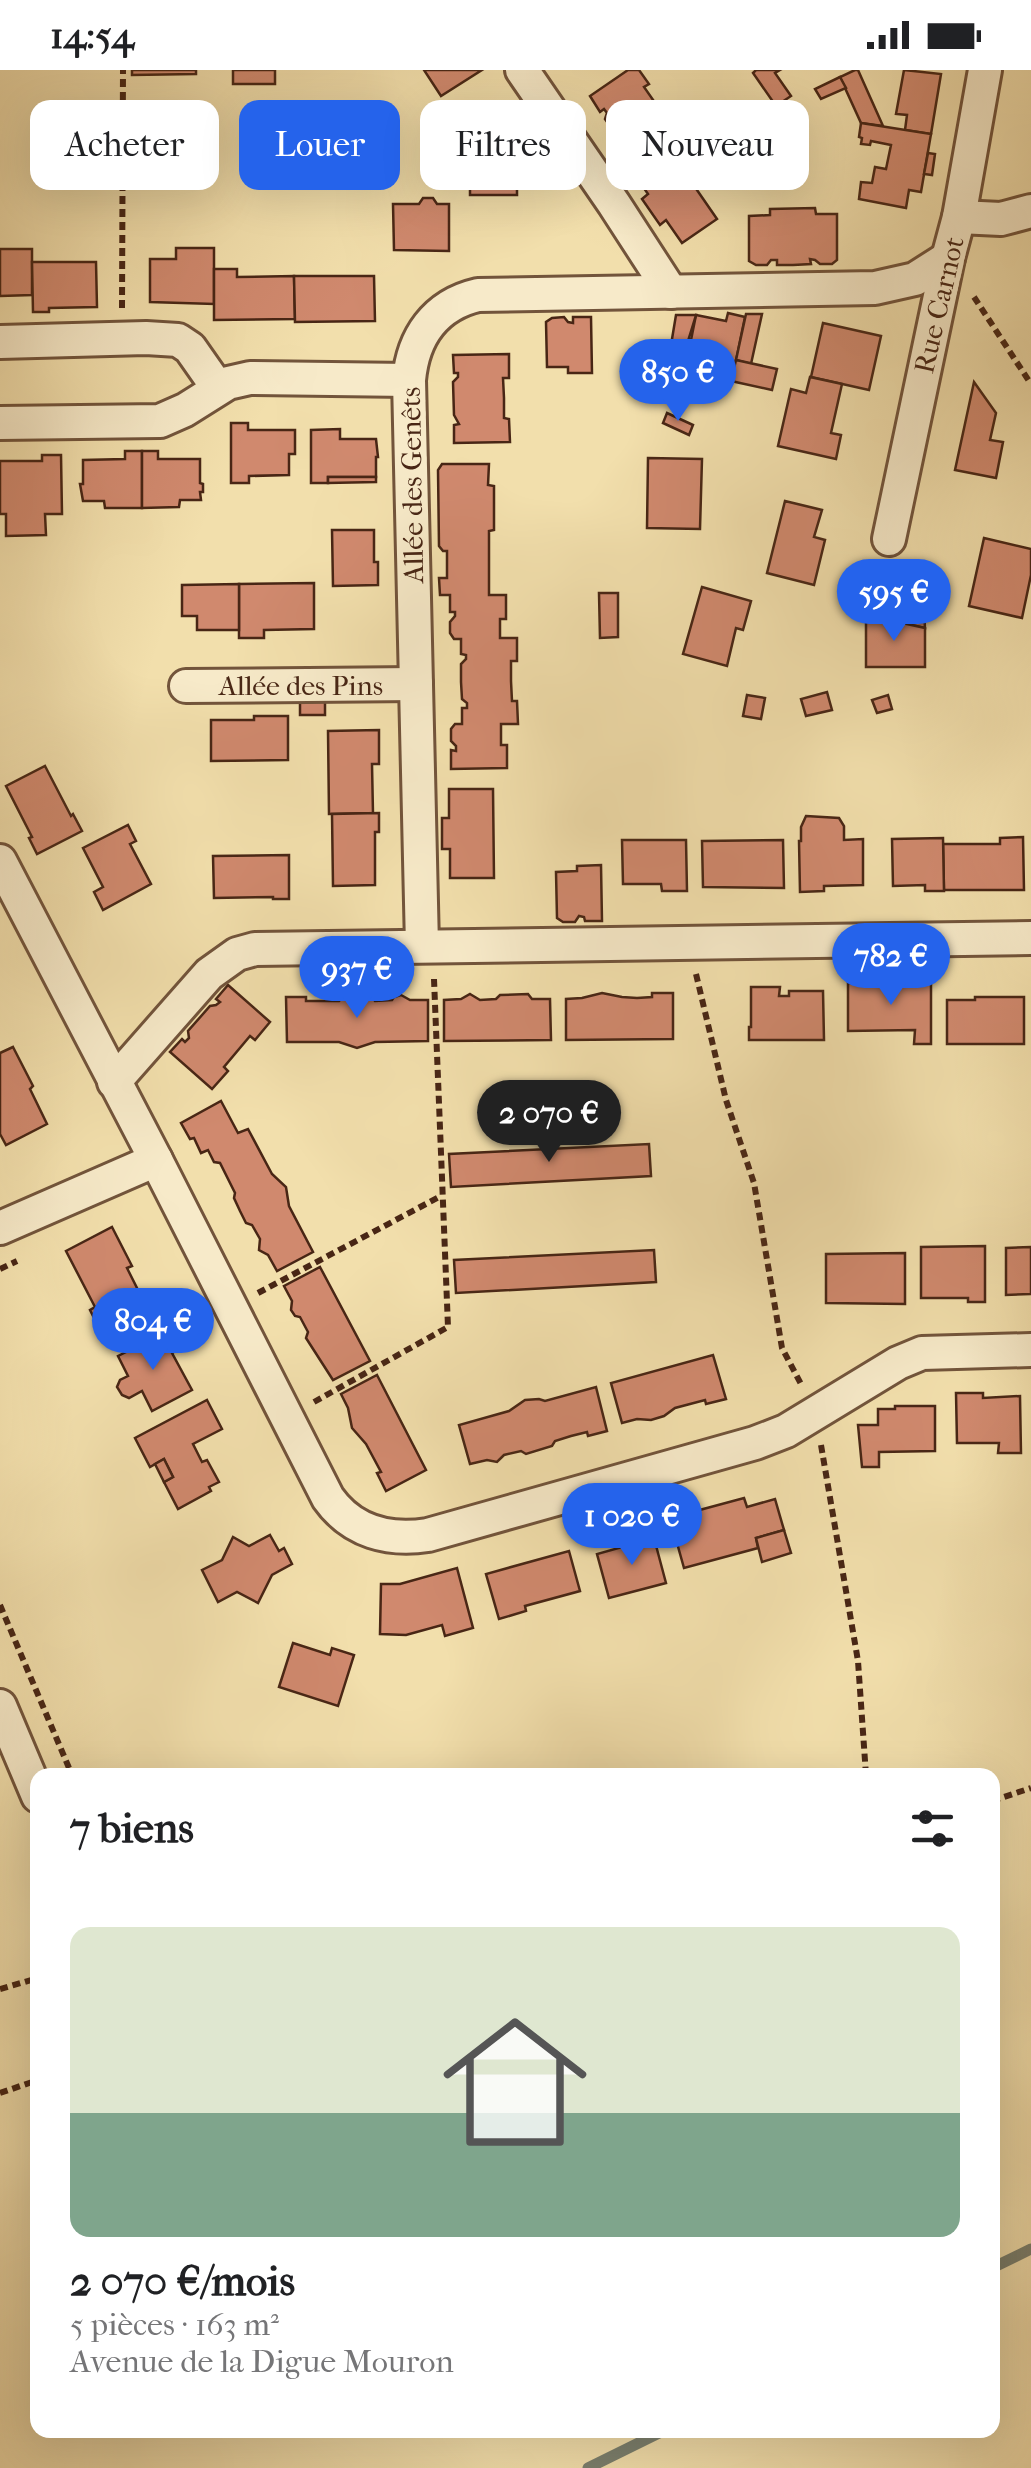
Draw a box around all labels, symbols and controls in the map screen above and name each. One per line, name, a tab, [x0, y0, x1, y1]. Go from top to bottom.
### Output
text: 14:54	[50, 13, 134, 58]
chip: Acheter	[30, 100, 219, 190]
chip: Louer	[239, 100, 400, 190]
chip: Filtres	[420, 100, 586, 190]
chip: Nouveau	[606, 100, 809, 190]
street label: Rue Carnot	[907, 233, 971, 377]
pin: 850 €	[608, 339, 748, 424]
text: 850 €	[641, 353, 715, 390]
street label: Allée des Genêts	[394, 386, 430, 585]
pin: 595 €	[824, 559, 964, 644]
text: 595 €	[859, 573, 929, 610]
street label: Allée des Pins	[218, 669, 383, 702]
pin: 782 €	[821, 923, 961, 1008]
pin: 937 €	[287, 936, 427, 1021]
text: 782 €	[854, 937, 928, 974]
text: 937 €	[321, 950, 393, 987]
pin: 2 070 €	[457, 1080, 641, 1165]
text: 2 070 €	[499, 1094, 599, 1131]
pin: 804 €	[83, 1288, 223, 1373]
text: 804 €	[114, 1302, 192, 1339]
pin: 1 020 €	[540, 1483, 724, 1568]
text: 1 020 €	[584, 1497, 680, 1534]
icon: filters	[905, 1801, 960, 1856]
text: 7 biens	[70, 1804, 194, 1853]
icon: home	[425, 1992, 605, 2172]
text: 2 070 €/mois	[70, 2257, 295, 2306]
text: 5 pièces · 163 m²	[70, 2306, 279, 2343]
text: Avenue de la Digue Mouron	[70, 2343, 454, 2380]

